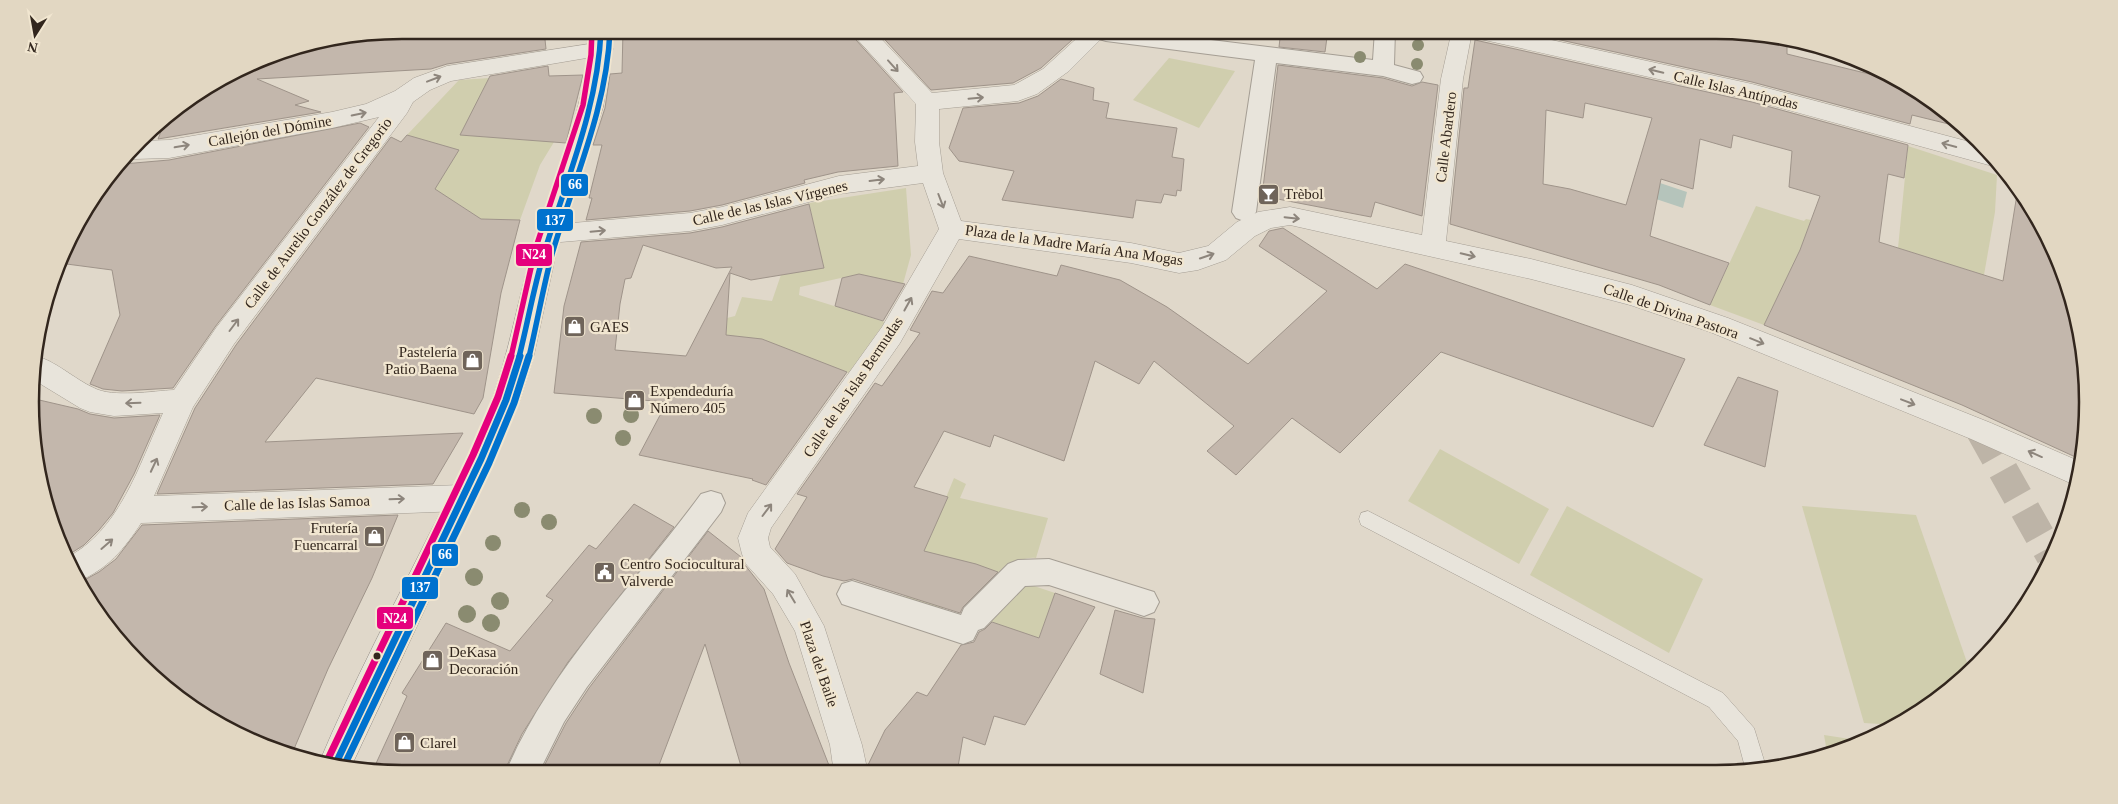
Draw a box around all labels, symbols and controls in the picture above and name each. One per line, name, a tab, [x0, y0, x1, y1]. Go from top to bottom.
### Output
north arrow	[10, 10, 60, 60]
text: N	[26, 39, 39, 56]
one-way arrow	[886, 59, 898, 72]
one-way arrow	[1649, 66, 1665, 75]
street label: Calle Islas Antípodas	[1672, 68, 1800, 112]
one-way arrow	[426, 74, 441, 83]
street label: Calle Abardero	[1433, 91, 1459, 183]
one-way arrow	[968, 93, 984, 102]
one-way arrow	[351, 109, 367, 118]
street label: Callejón del Dómine	[207, 112, 333, 150]
street label: Calle de Aurelio González de Gregorio	[241, 115, 395, 311]
one-way arrow	[1942, 140, 1958, 149]
one-way arrow	[174, 141, 190, 151]
line badge: 66	[560, 173, 589, 197]
one-way arrow	[869, 175, 885, 185]
text: 66	[568, 177, 582, 192]
street label: Calle de las Islas Vírgenes	[691, 177, 849, 229]
bar icon: Trèbol	[1256, 182, 1280, 206]
place label: Trèbol	[1284, 186, 1323, 202]
one-way arrow	[937, 193, 946, 208]
line badge: 137	[536, 208, 574, 232]
text: 137	[545, 213, 566, 228]
one-way arrow	[1284, 213, 1300, 223]
street label: Plaza de la Madre María Ana Mogas	[964, 222, 1184, 268]
one-way arrow	[589, 226, 605, 235]
line badge: N24	[515, 243, 553, 267]
text: N24	[522, 247, 546, 262]
one-way arrow	[1199, 251, 1215, 261]
one-way arrow	[1460, 251, 1476, 260]
street label: Calle de Divina Pastora	[1601, 280, 1741, 342]
one-way arrow	[904, 297, 914, 311]
street label: Calle de las Islas Bermudas	[800, 314, 906, 460]
shop icon: GAES	[562, 315, 586, 339]
one-way arrow	[229, 318, 239, 332]
place label: GAES	[590, 319, 629, 335]
one-way arrow	[1749, 337, 1764, 347]
place label: Pastelería Patio Baena	[385, 344, 457, 377]
shop icon: Pastelería Patio Baena	[461, 349, 485, 373]
place label: Expendeduría Número 405	[650, 383, 734, 416]
shop icon: Expendeduría Número 405	[622, 388, 646, 412]
one-way arrow	[125, 398, 142, 408]
one-way arrow	[1900, 398, 1915, 407]
one-way arrow	[2028, 448, 2043, 458]
one-way arrow	[149, 458, 159, 473]
street label: Calle de las Islas Samoa	[224, 492, 370, 514]
one-way arrow	[389, 495, 405, 504]
one-way arrow	[191, 502, 207, 512]
one-way arrow	[762, 504, 773, 517]
place label: Frutería Fuencarral	[294, 520, 358, 553]
shop icon: Frutería Fuencarral	[362, 525, 386, 549]
one-way arrow	[100, 539, 113, 550]
line badge: 66	[431, 543, 459, 567]
text: 66	[438, 547, 452, 562]
place label: Centro Sociocultural Valverde	[620, 556, 745, 589]
public building icon: Centro Sociocultural Valverde	[592, 561, 616, 585]
line badge: 137	[401, 576, 439, 600]
text: 137	[410, 580, 431, 595]
one-way arrow	[786, 590, 796, 604]
line badge: N24	[376, 606, 414, 630]
text: N24	[383, 611, 407, 626]
street label: Plaza del Baile	[797, 619, 841, 709]
place label: DeKasa Decoración	[449, 644, 519, 677]
shop icon: DeKasa Decoración	[421, 649, 445, 673]
unlabelled marker	[372, 651, 382, 661]
shop icon: Clarel	[392, 731, 416, 755]
place label: Clarel	[420, 735, 457, 751]

